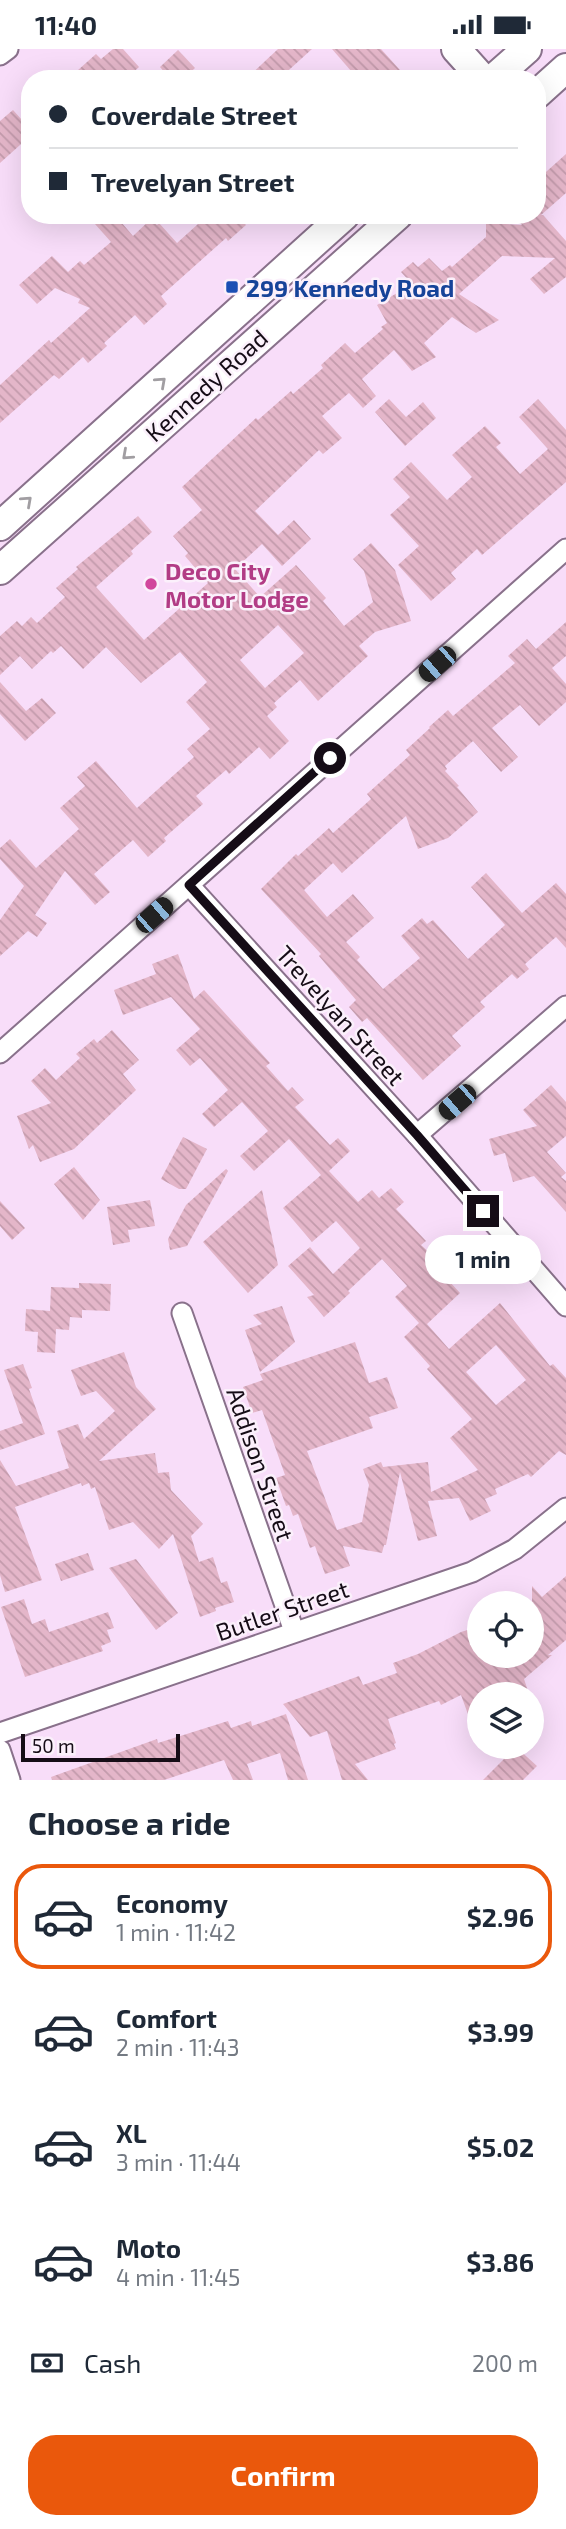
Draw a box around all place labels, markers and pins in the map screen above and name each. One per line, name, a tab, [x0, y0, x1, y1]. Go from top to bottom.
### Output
place label: 299 Kennedy Road	[246, 273, 454, 302]
marker: 299 Kennedy Road	[224, 279, 240, 295]
place label: Deco City Motor Lodge	[165, 556, 309, 613]
marker: Deco City Motor Lodge	[143, 576, 159, 592]

